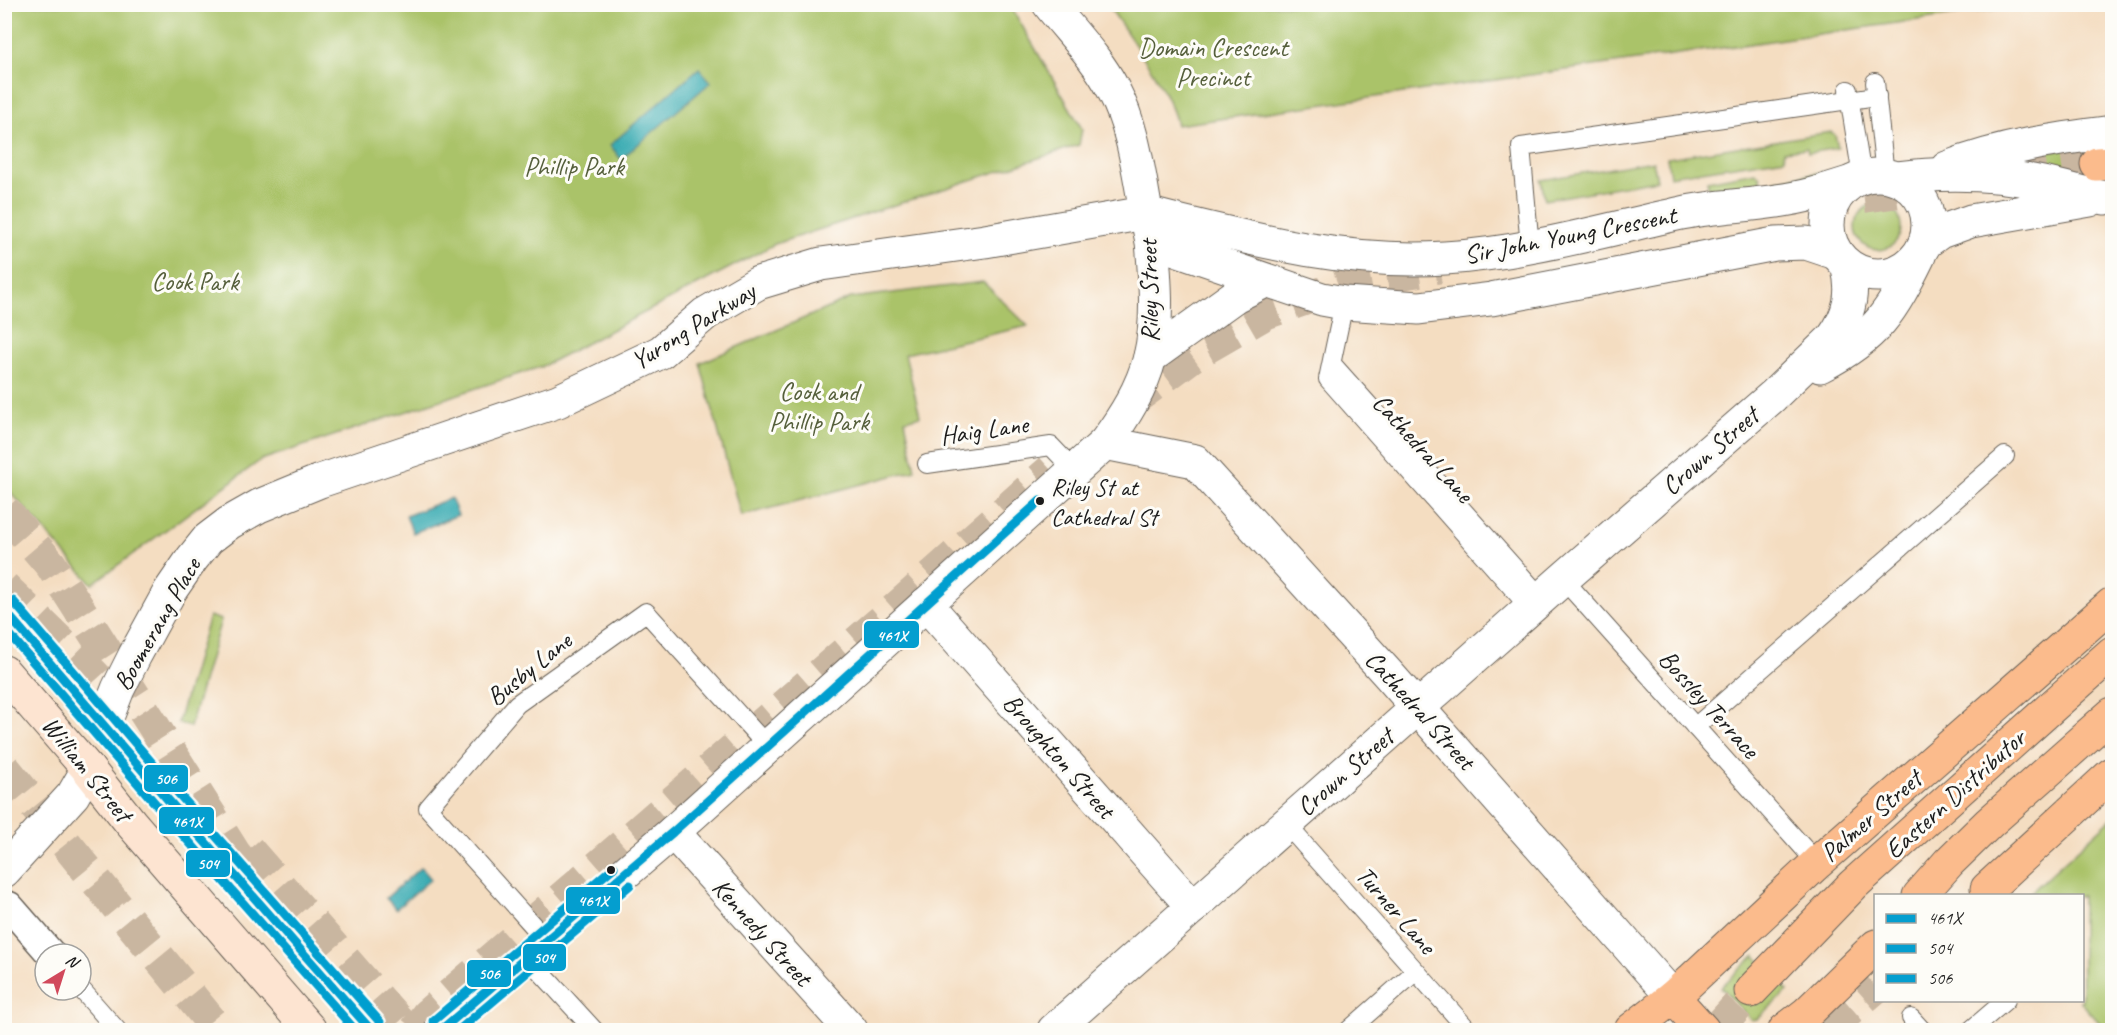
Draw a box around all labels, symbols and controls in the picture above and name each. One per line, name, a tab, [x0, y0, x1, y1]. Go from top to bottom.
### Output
park label: Domain Crescent Precinct	[1138, 31, 1290, 94]
park label: Phillip Park	[524, 150, 626, 183]
street label: Sir John Young Crescent	[1461, 198, 1681, 272]
street label: Riley Street	[1132, 237, 1166, 343]
park label: Cook Park	[152, 265, 241, 298]
street label: Yurong Parkway	[625, 274, 763, 377]
park label: Cook and Phillip Park	[769, 375, 871, 438]
street label: Cathedral Lane	[1365, 386, 1482, 511]
street label: Crown Street	[1655, 398, 1768, 502]
street label: Haig Lane	[938, 407, 1033, 452]
place label: Riley St at Cathedral St	[1051, 472, 1160, 532]
marker: Riley St at Cathedral St	[1034, 495, 1046, 507]
street label: Boomerang Place	[106, 550, 209, 696]
line badge: 461X	[863, 620, 920, 649]
street label: Busby Lane	[480, 624, 579, 713]
text: 461X	[877, 626, 910, 646]
street label: Cathedral Street	[1358, 643, 1484, 778]
street label: Bossley Terrace	[1652, 643, 1767, 766]
street label: Broughton Street	[996, 687, 1124, 827]
street label: William Street	[34, 710, 142, 831]
street label: Crown Street	[1290, 719, 1403, 823]
street label: Eastern Distributor	[1878, 720, 2034, 866]
street label: Palmer Street	[1814, 761, 1931, 869]
line badge: 506	[143, 764, 189, 793]
text: 506	[155, 769, 178, 789]
line badge: 461X	[158, 806, 215, 835]
text: 461X	[172, 812, 205, 832]
line badge: 504	[185, 849, 231, 878]
text: 504	[197, 854, 220, 874]
street label: Turner Lane	[1349, 859, 1445, 963]
unlabelled marker	[605, 864, 617, 876]
street label: Kennedy Street	[705, 871, 821, 994]
line badge: 461X	[565, 886, 621, 915]
text: 461X	[578, 891, 611, 911]
legend	[1874, 894, 2084, 1002]
text: 461X	[1928, 907, 1964, 929]
text: 504	[1928, 937, 1954, 959]
north arrow	[33, 942, 93, 1002]
line badge: 504	[522, 943, 567, 972]
text: 504	[533, 948, 556, 968]
text: N	[62, 950, 84, 974]
line badge: 506	[466, 959, 512, 988]
text: 506	[478, 964, 501, 984]
text: 506	[1928, 967, 1953, 989]

